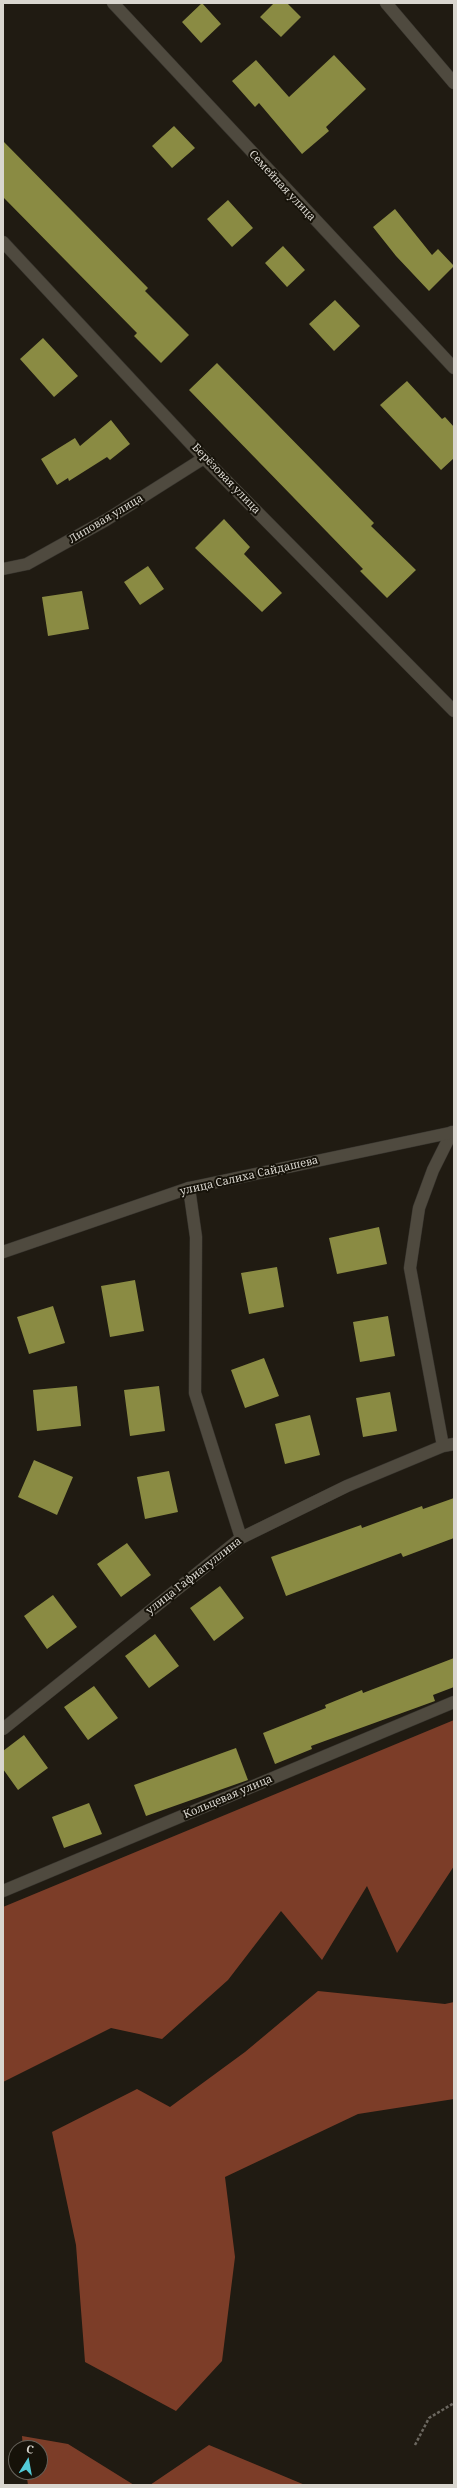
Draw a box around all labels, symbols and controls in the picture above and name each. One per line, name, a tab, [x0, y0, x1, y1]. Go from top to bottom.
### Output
street label: Семейная улица	[246, 148, 318, 224]
street label: Берёзовая улица	[189, 441, 263, 517]
street label: Липовая улица	[66, 492, 146, 546]
street label: улица Салиха Сайдашева	[179, 1154, 319, 1198]
street label: улица Гафиатуллина	[144, 1535, 244, 1617]
street label: Кольцевая улица	[182, 1772, 274, 1822]
north arrow	[8, 2440, 48, 2480]
text: С	[25, 2441, 35, 2457]

